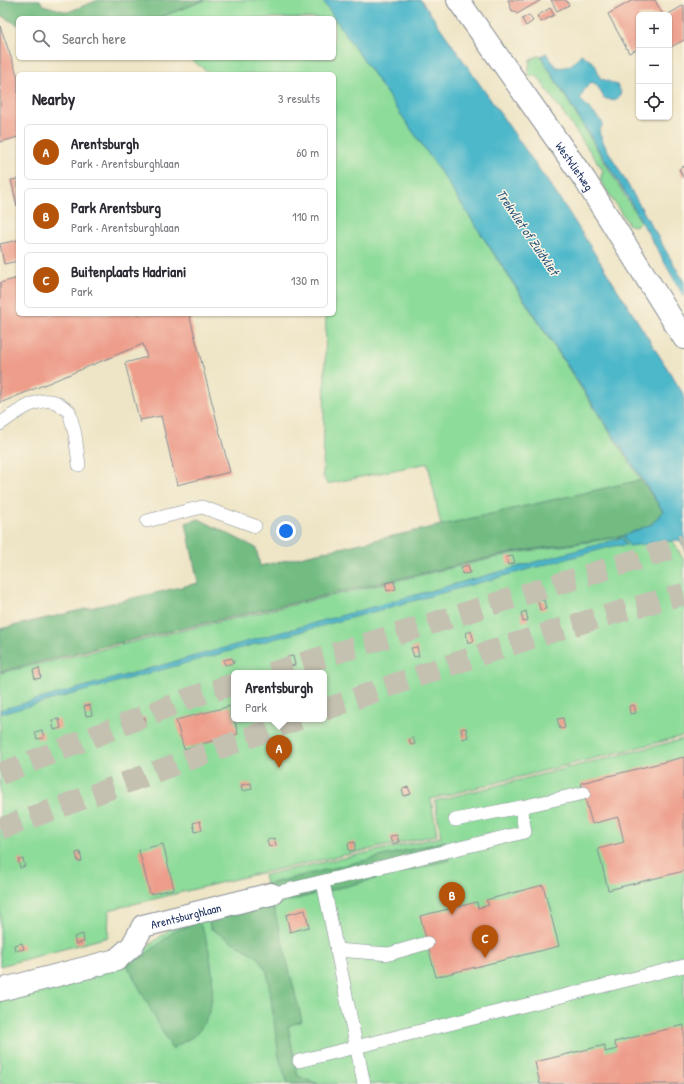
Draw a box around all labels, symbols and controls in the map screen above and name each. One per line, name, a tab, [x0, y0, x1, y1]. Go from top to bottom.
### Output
map controls	[636, 12, 672, 120]
button: +	[636, 12, 672, 48]
search box	[16, 16, 336, 60]
icon: search	[30, 27, 52, 49]
text: Search here	[62, 28, 126, 49]
button: −	[636, 48, 672, 84]
button: locate	[636, 84, 672, 120]
text: Nearby	[32, 87, 75, 110]
text: 3 results	[278, 89, 320, 107]
text: Arentsburgh	[71, 133, 139, 154]
street label: Westvlietweg	[552, 138, 598, 194]
text: A	[43, 143, 49, 161]
text: 60 m	[296, 143, 319, 161]
text: Park · Arentsburghlaan	[71, 154, 180, 172]
water label: Trekvliet of Zuidvliet	[493, 186, 565, 280]
text: Park Arentsburg	[71, 197, 161, 218]
text: B	[43, 207, 49, 225]
text: 110 m	[292, 207, 319, 225]
text: Park · Arentsburghlaan	[71, 218, 180, 236]
text: Buitenplaats Hadriani	[71, 261, 186, 282]
text: C	[42, 271, 50, 289]
text: 130 m	[291, 271, 319, 289]
text: Park	[71, 282, 93, 300]
your location	[276, 521, 296, 541]
popup	[231, 670, 327, 722]
text: Arentsburgh	[245, 677, 313, 698]
text: Park	[245, 698, 267, 716]
pin: A	[266, 735, 292, 768]
pin: B	[439, 882, 465, 915]
street label: Arentsburghlaan	[149, 898, 223, 932]
pin: C	[472, 925, 498, 958]

